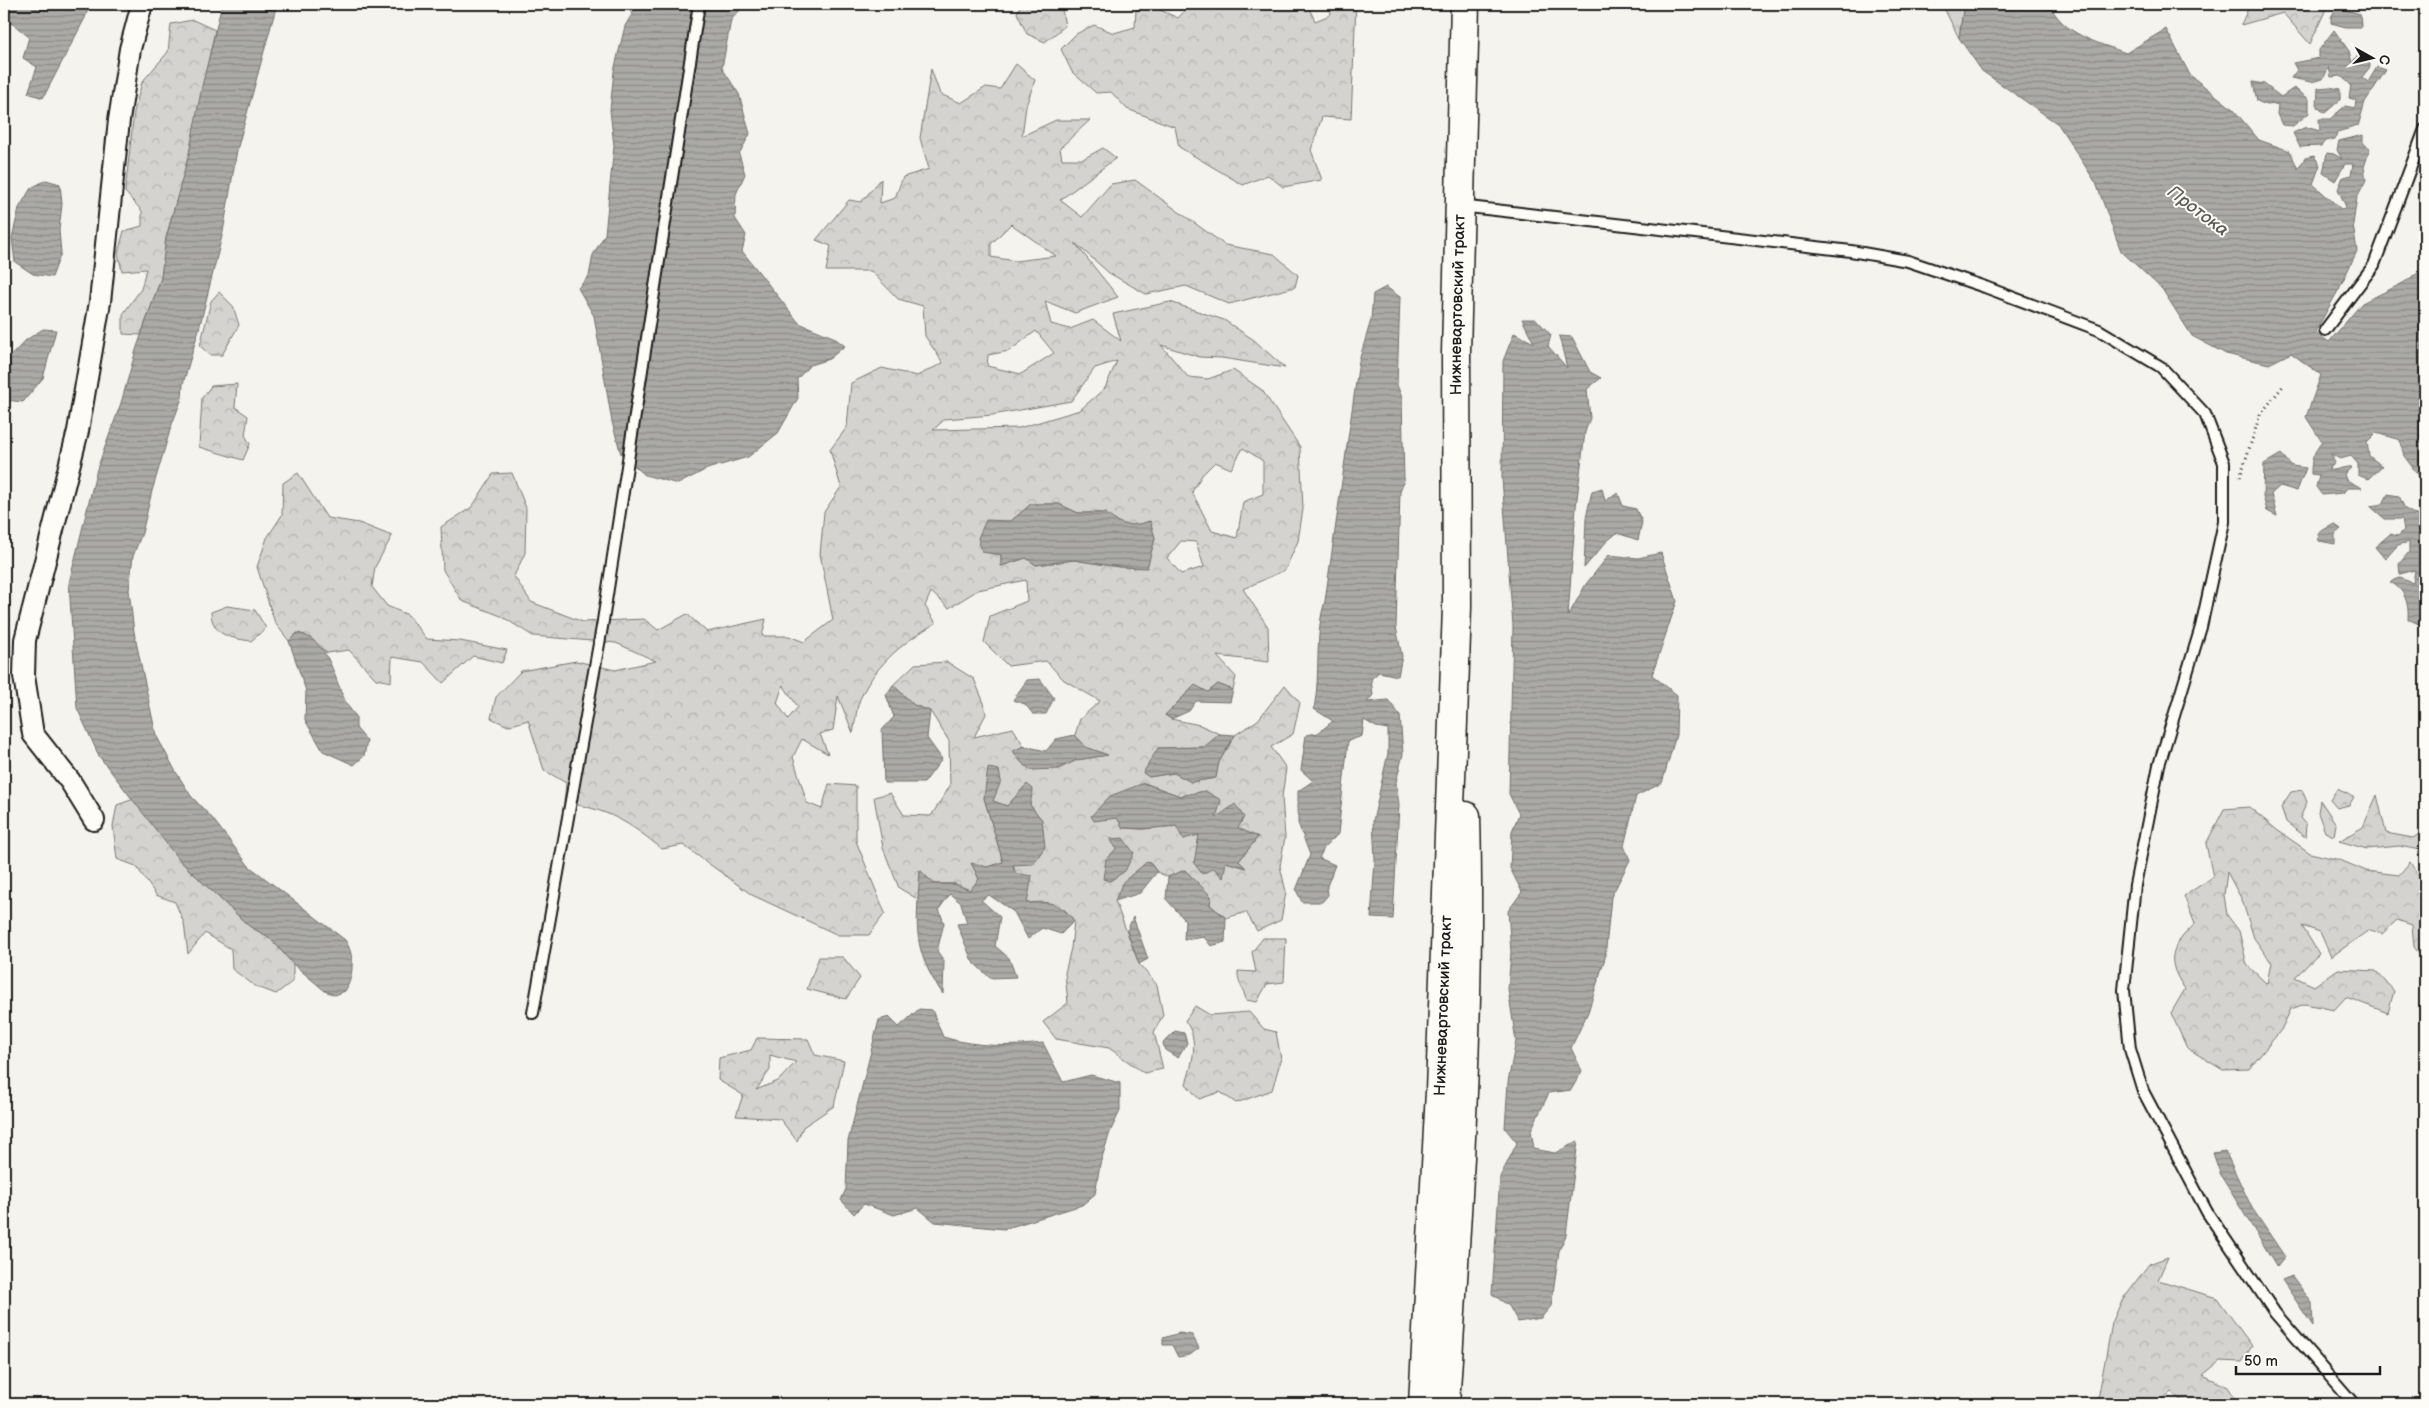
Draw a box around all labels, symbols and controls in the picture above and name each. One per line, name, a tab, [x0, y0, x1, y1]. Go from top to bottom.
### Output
north arrow	[2346, 32, 2396, 82]
text: С	[2375, 54, 2393, 66]
water label: Протока	[2163, 181, 2233, 241]
street label: Нижневартовский тракт	[1446, 213, 1469, 395]
street label: Нижневартовский тракт	[1430, 914, 1456, 1096]
scale bar	[2236, 1343, 2380, 1375]
text: 50 m	[2244, 1352, 2278, 1371]

